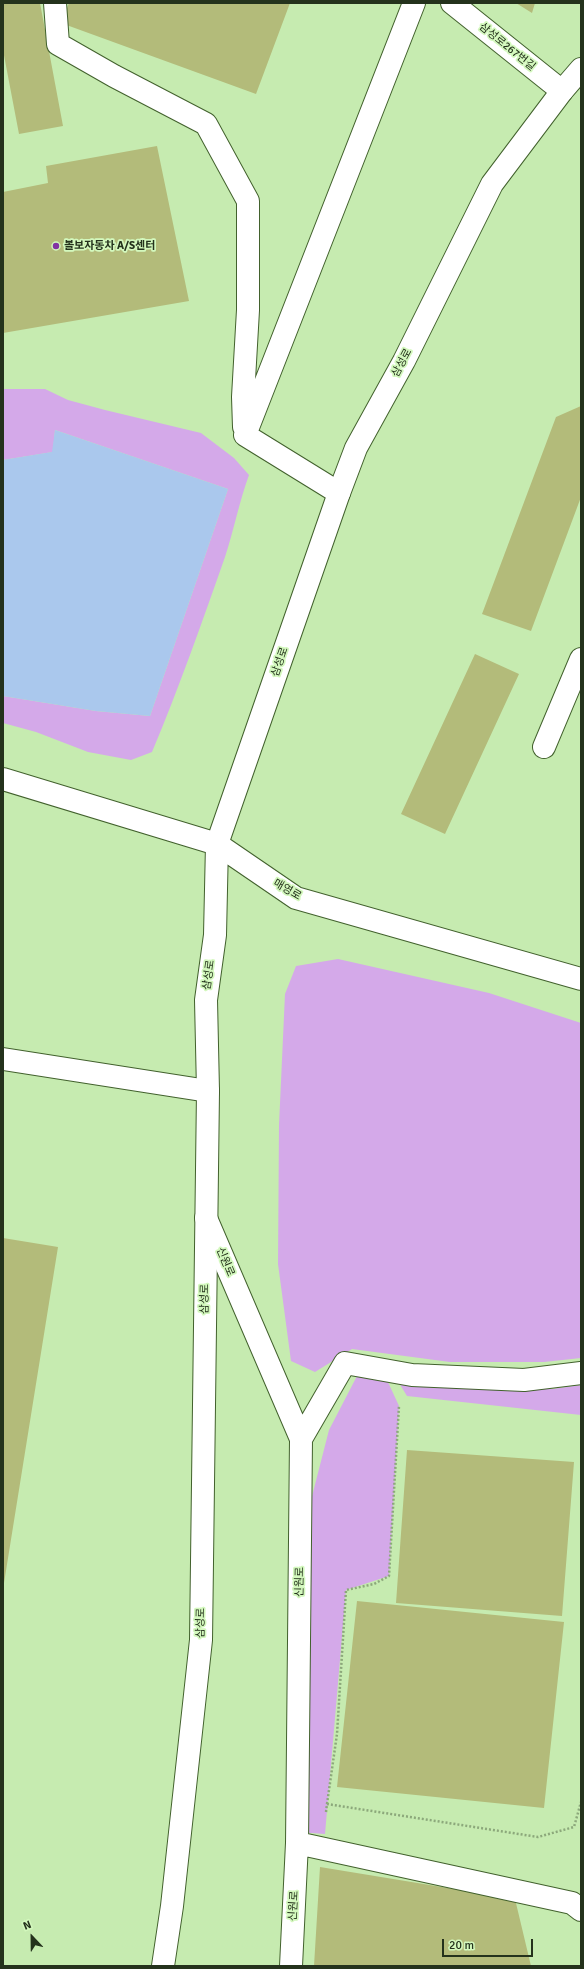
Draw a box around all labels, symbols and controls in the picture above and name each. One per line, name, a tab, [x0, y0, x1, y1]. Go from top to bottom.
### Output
street label: 삼성로267번길	[476, 20, 538, 74]
place label: 볼보자동차 A/S센터	[64, 239, 155, 253]
marker: 볼보자동차 A/S센터	[51, 241, 61, 251]
street label: 삼성로	[389, 346, 415, 380]
street label: 삼성로	[269, 645, 291, 679]
street label: 매영로	[271, 877, 303, 903]
street label: 삼성로	[200, 959, 218, 991]
street label: 신원로	[213, 1245, 237, 1279]
street label: 삼성로	[198, 1284, 212, 1314]
street label: 신원로	[293, 1567, 307, 1597]
street label: 삼성로	[194, 1608, 208, 1638]
street label: 신원로	[287, 1890, 301, 1922]
north arrow	[12, 1917, 52, 1957]
text: N	[21, 1918, 33, 1933]
scale bar	[444, 1931, 535, 1957]
text: 20 m	[449, 1938, 474, 1953]

